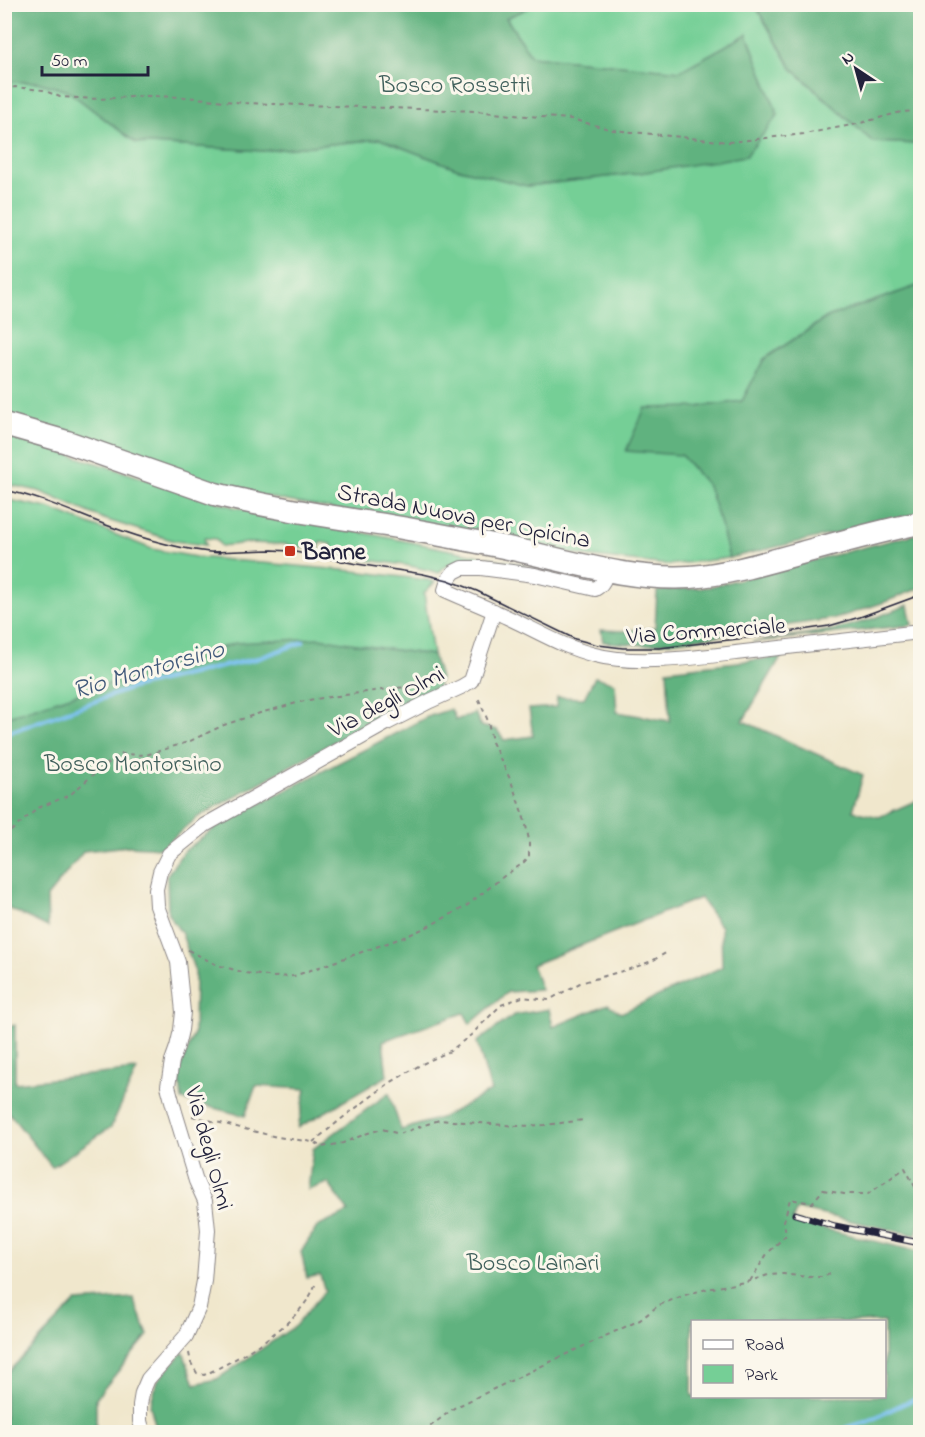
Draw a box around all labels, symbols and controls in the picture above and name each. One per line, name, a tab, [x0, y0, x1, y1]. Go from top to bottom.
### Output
scale bar	[42, 39, 148, 77]
north arrow	[826, 39, 886, 99]
text: N	[837, 45, 860, 71]
text: 50 m	[51, 49, 88, 75]
park label: Bosco Rossetti	[378, 69, 531, 104]
street label: Strada Nuova per Opicina	[334, 476, 593, 559]
place label: Banne	[301, 536, 367, 571]
marker: Banne	[283, 544, 297, 558]
street label: Via Commerciale	[624, 609, 787, 656]
water label: Rio Montorsino	[69, 631, 230, 711]
street label: Via degli Olmi	[322, 658, 451, 749]
park label: Bosco Montorsino	[43, 748, 222, 783]
street label: Via degli Olmi	[174, 1082, 241, 1214]
park label: Bosco Lainari	[466, 1247, 599, 1282]
legend	[691, 1320, 886, 1398]
text: Road	[745, 1333, 784, 1359]
text: Park	[745, 1363, 778, 1389]

